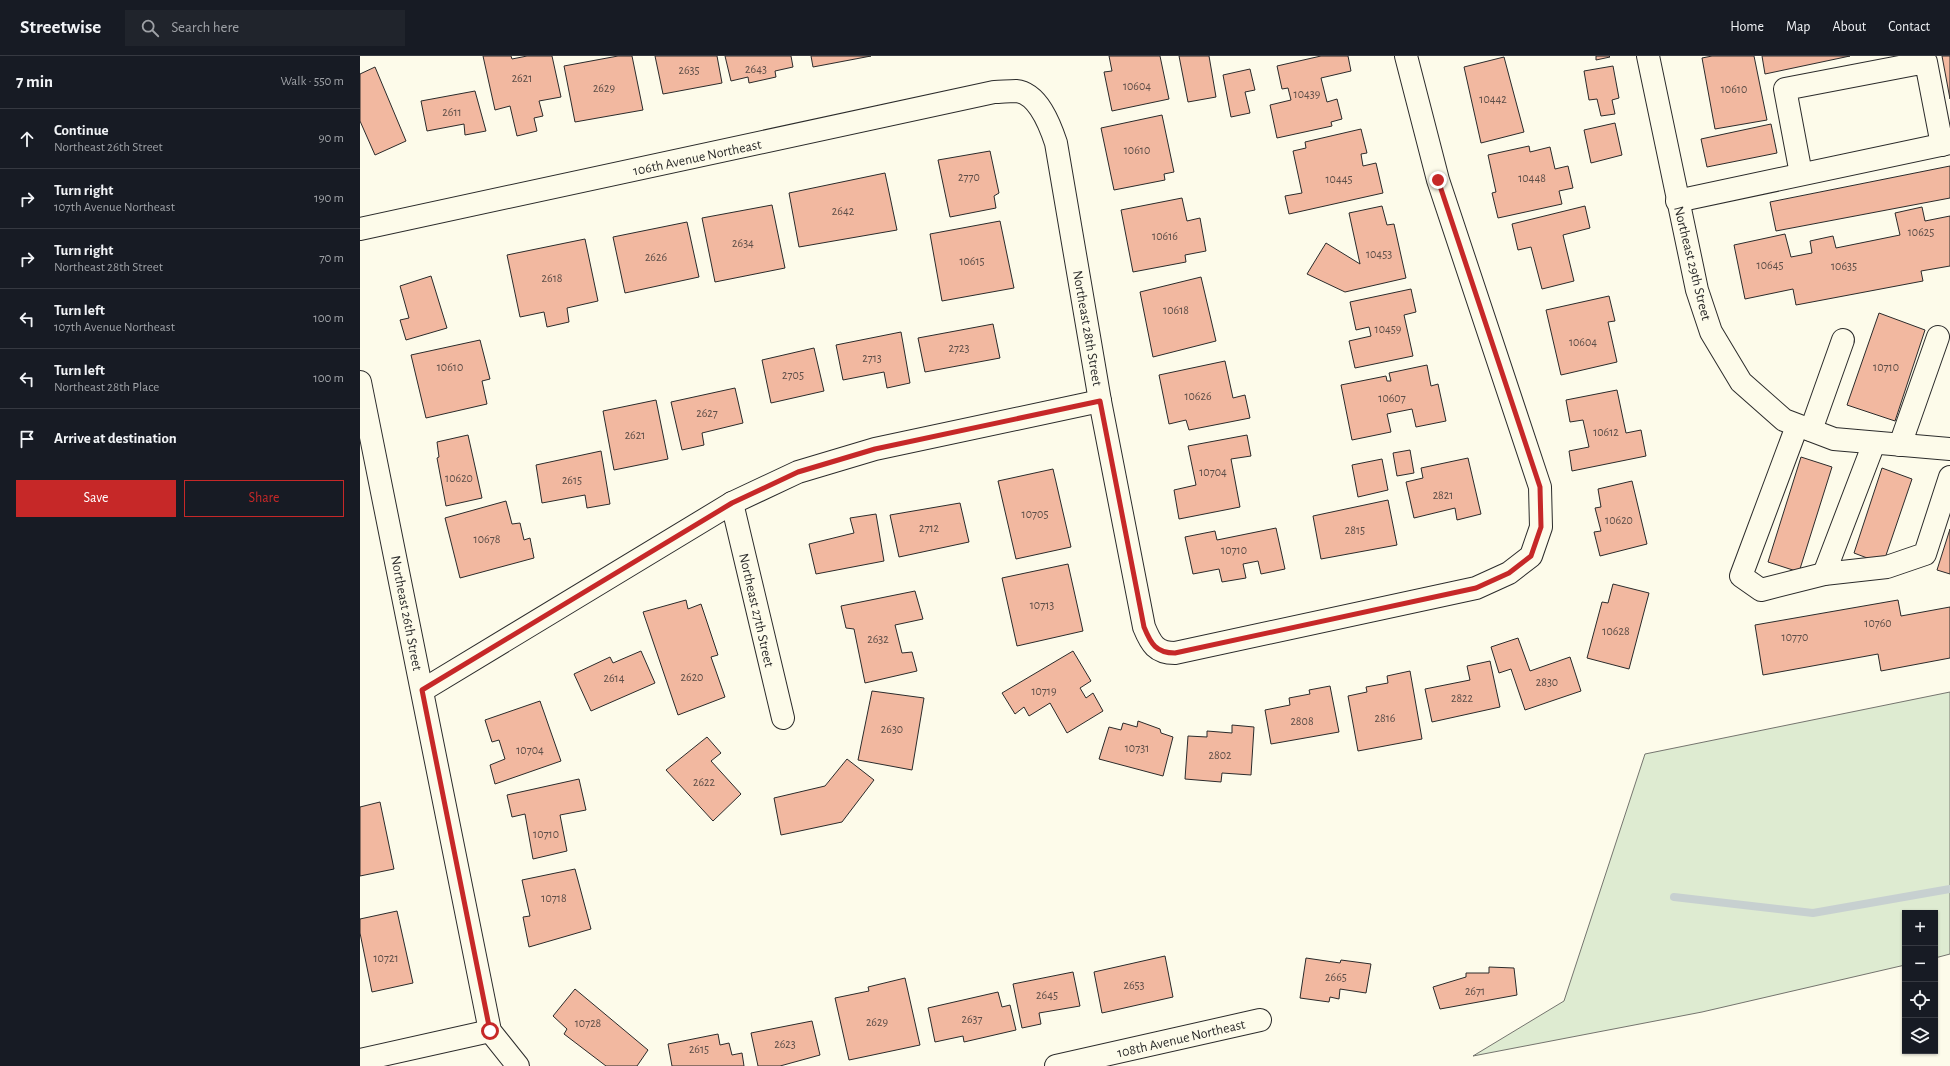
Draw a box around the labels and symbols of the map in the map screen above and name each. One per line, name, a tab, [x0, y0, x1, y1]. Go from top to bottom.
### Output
house number: 2643	[745, 63, 767, 75]
house number: 2635	[678, 64, 700, 76]
house number: 2621	[512, 72, 532, 84]
house number: 10604	[1123, 80, 1151, 92]
house number: 2629	[593, 82, 615, 94]
house number: 10610	[1721, 83, 1747, 95]
house number: 10439	[1294, 88, 1321, 100]
house number: 10442	[1479, 93, 1507, 105]
house number: 2611	[442, 106, 462, 118]
street label: 106th Avenue Northeast	[632, 137, 763, 178]
house number: 10610	[1124, 144, 1150, 156]
house number: 2770	[958, 171, 980, 183]
route end	[1429, 171, 1447, 189]
house number: 10448	[1518, 172, 1546, 184]
house number: 10445	[1325, 173, 1353, 185]
house number: 2642	[832, 205, 855, 217]
street label: Northeast 29th Street	[1671, 205, 1713, 322]
house number: 10625	[1908, 226, 1934, 238]
house number: 10616	[1152, 230, 1178, 242]
house number: 2634	[732, 237, 754, 249]
house number: 10453	[1366, 248, 1392, 260]
house number: 2626	[645, 251, 667, 263]
house number: 10615	[959, 255, 985, 267]
house number: 10645	[1757, 259, 1783, 271]
house number: 10635	[1831, 260, 1857, 272]
street label: Northeast 28th Street	[1070, 269, 1104, 388]
house number: 2618	[542, 272, 563, 284]
house number: 10618	[1163, 304, 1189, 316]
house number: 10459	[1375, 323, 1402, 335]
house number: 10604	[1569, 336, 1597, 348]
house number: 2723	[949, 342, 969, 354]
house number: 2713	[862, 352, 882, 364]
house number: 10610	[437, 361, 463, 373]
house number: 10710	[1873, 361, 1899, 373]
house number: 2705	[782, 369, 804, 381]
house number: 10626	[1184, 390, 1212, 402]
house number: 10607	[1378, 392, 1406, 404]
house number: 2627	[696, 407, 718, 419]
house number: 10612	[1593, 426, 1619, 438]
house number: 2621	[625, 429, 645, 441]
house number: 10704	[1199, 466, 1227, 478]
house number: 10620	[445, 472, 473, 484]
house number: 2615	[562, 474, 582, 486]
house number: 2821	[1433, 489, 1453, 501]
house number: 10705	[1022, 508, 1048, 520]
house number: 10620	[1605, 514, 1633, 526]
house number: 2712	[919, 522, 940, 534]
house number: 2815	[1345, 524, 1365, 536]
house number: 10678	[474, 533, 501, 545]
house number: 10710	[1221, 544, 1247, 556]
street label: Northeast 27th Street	[736, 552, 776, 669]
street label: Northeast 26th Street	[388, 554, 424, 673]
house number: 10713	[1030, 599, 1054, 611]
house number: 10760	[1864, 617, 1892, 629]
house number: 10628	[1602, 625, 1630, 637]
house number: 10770	[1782, 631, 1808, 643]
house number: 2632	[867, 633, 889, 645]
house number: 2620	[681, 671, 703, 683]
house number: 2614	[603, 672, 625, 684]
house number: 2830	[1536, 676, 1558, 688]
house number: 10719	[1031, 685, 1057, 697]
house number: 2822	[1451, 692, 1474, 704]
house number: 2816	[1375, 712, 1396, 724]
house number: 2808	[1290, 715, 1314, 727]
house number: 2630	[881, 723, 903, 735]
house number: 10731	[1125, 742, 1149, 754]
house number: 10704	[516, 744, 544, 756]
house number: 2802	[1209, 749, 1232, 761]
house number: 2622	[693, 776, 716, 788]
house number: 10710	[533, 828, 559, 840]
house number: 10718	[541, 892, 567, 904]
house number: 10721	[373, 952, 399, 964]
house number: 2665	[1325, 971, 1347, 983]
house number: 2653	[1123, 979, 1145, 991]
house number: 2671	[1465, 985, 1485, 997]
house number: 2645	[1036, 989, 1058, 1001]
house number: 2637	[961, 1013, 983, 1025]
house number: 2629	[866, 1016, 888, 1028]
house number: 10728	[575, 1017, 602, 1029]
street label: 108th Avenue Northeast	[1116, 1017, 1247, 1061]
route start	[481, 1022, 499, 1040]
house number: 2623	[774, 1038, 796, 1050]
house number: 2615	[689, 1043, 709, 1055]

